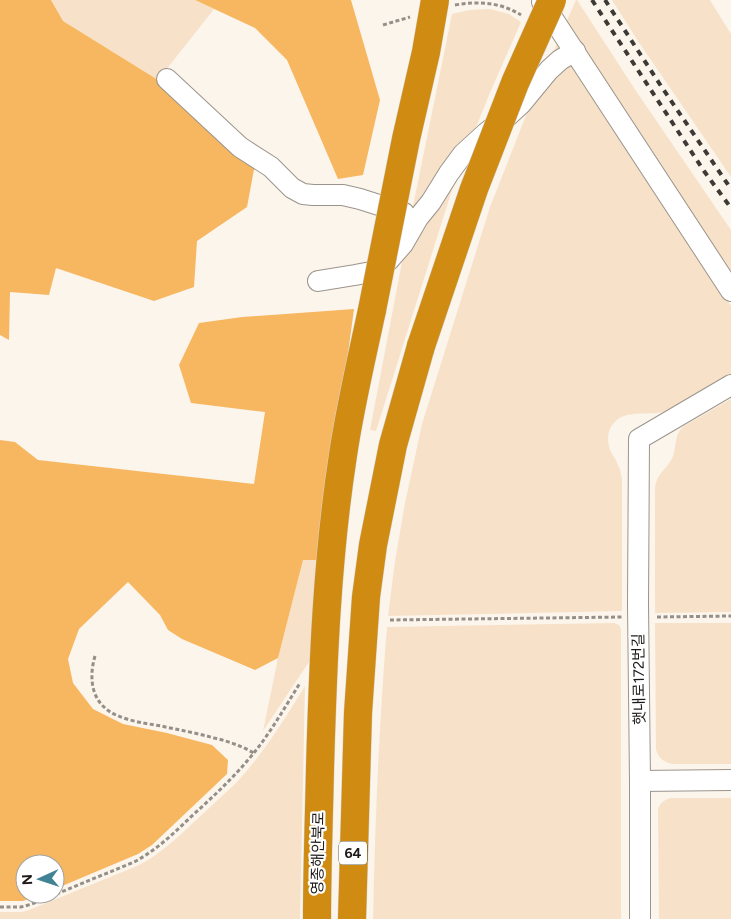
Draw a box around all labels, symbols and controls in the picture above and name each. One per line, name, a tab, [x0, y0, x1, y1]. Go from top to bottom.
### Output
street label: 햇내로172번길	[629, 633, 649, 725]
street label: 영종해안북로	[308, 811, 328, 895]
road number: 64	[339, 841, 367, 864]
north arrow	[15, 854, 65, 904]
text: N	[19, 874, 36, 886]

